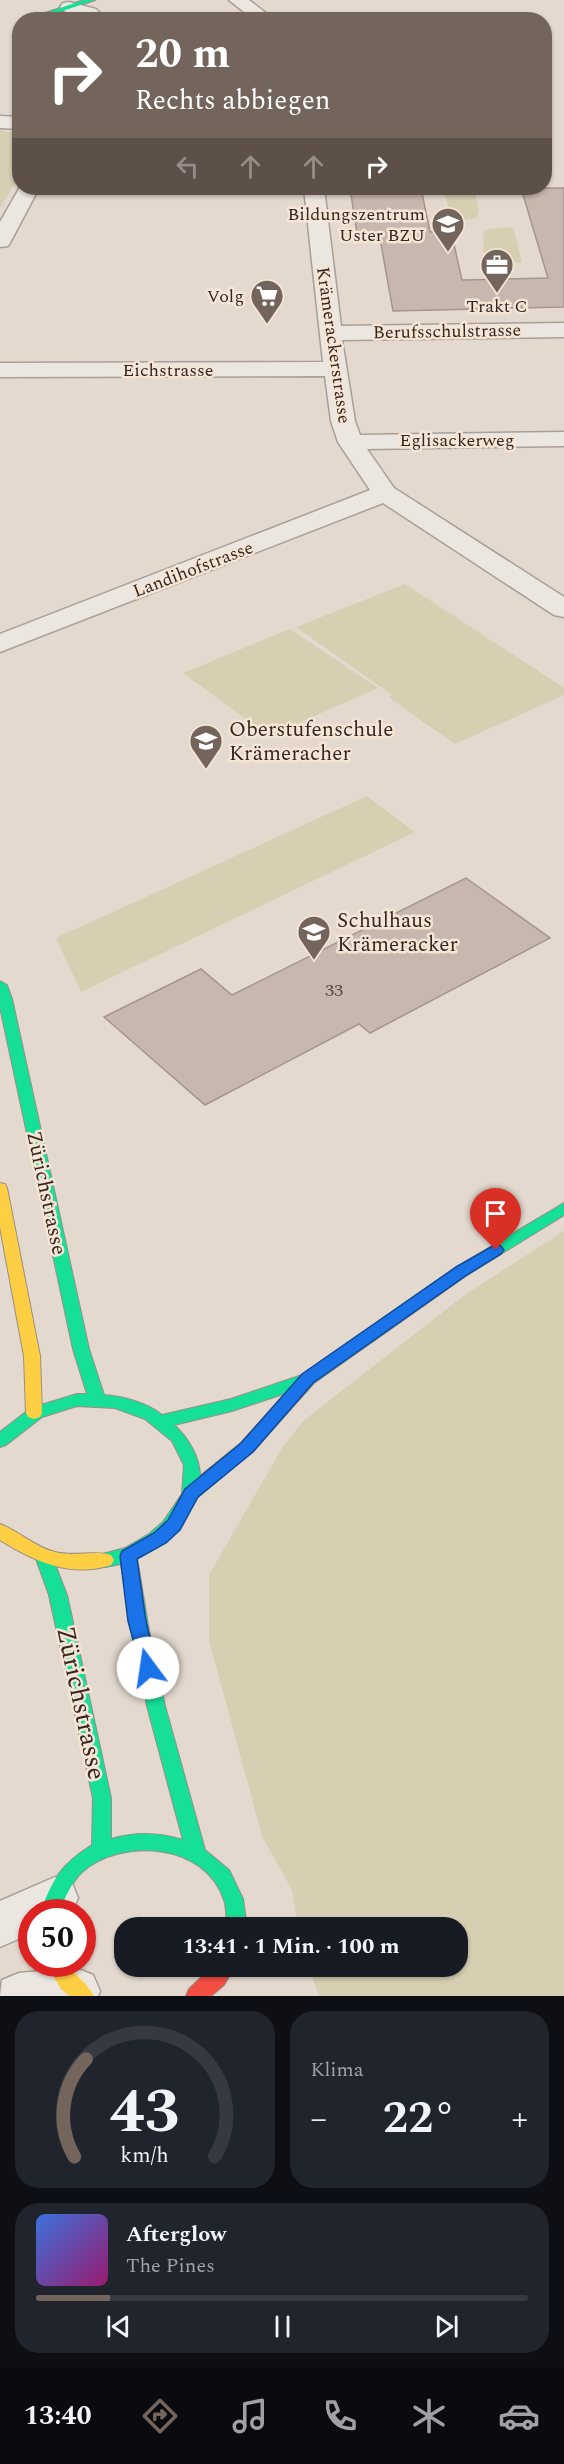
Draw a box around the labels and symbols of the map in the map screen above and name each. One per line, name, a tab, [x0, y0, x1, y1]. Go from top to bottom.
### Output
place label: Bildungszentrum Uster BZU	[287, 201, 425, 249]
school or university icon: Bildungszentrum Uster BZU	[430, 206, 466, 253]
office icon: Trakt C	[479, 247, 515, 294]
street label: Krämerackerstrasse	[309, 265, 358, 425]
supermarket icon: Volg	[249, 278, 285, 325]
place label: Volg	[207, 283, 244, 310]
place label: Trakt C	[466, 293, 528, 320]
street label: Berufsschulstrasse	[373, 317, 521, 346]
street label: Eichstrasse	[123, 357, 213, 384]
street label: Eglisackerweg	[399, 427, 515, 454]
street label: Landihofstrasse	[129, 534, 257, 605]
place label: Oberstufenschule Krämeracher	[229, 714, 393, 770]
school or university icon: Oberstufenschule Krämeracher	[188, 723, 224, 770]
place label: Schulhaus Krämeracker	[337, 905, 458, 961]
school or university icon: Schulhaus Krämeracker	[296, 914, 332, 961]
house number: 33	[325, 977, 343, 1004]
street label: Zürichstrasse	[17, 1128, 75, 1258]
pin	[470, 1188, 521, 1250]
street label: Zürichstrasse	[45, 1623, 117, 1784]
position arrow	[116, 1636, 180, 1700]
speed limit sign: 50	[18, 1899, 96, 1977]

